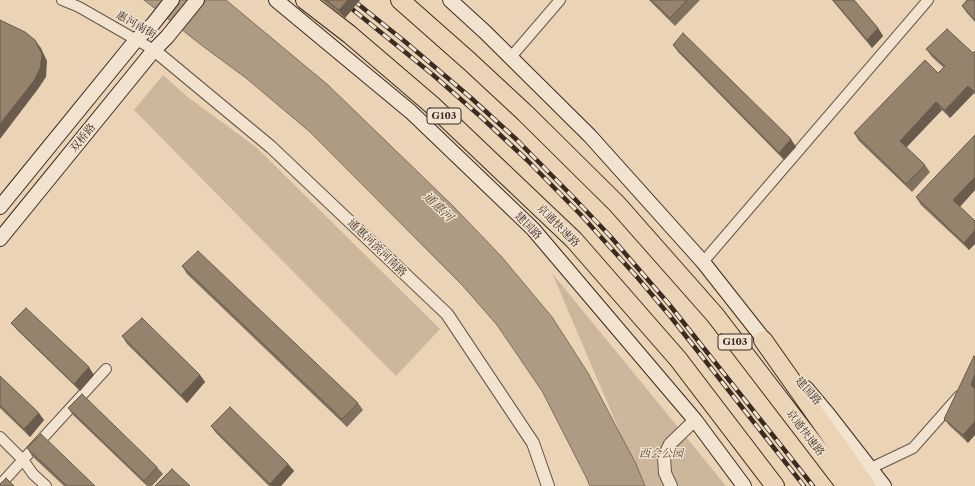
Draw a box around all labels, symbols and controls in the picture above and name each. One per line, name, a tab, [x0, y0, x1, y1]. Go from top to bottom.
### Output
street label: 惠河南街	[114, 8, 158, 42]
road number: G103	[427, 108, 461, 124]
street label: 双桥路	[67, 121, 99, 155]
water label: 通惠河	[420, 189, 456, 225]
street label: 京通快速路	[534, 202, 582, 250]
street label: 建国路	[512, 210, 544, 242]
street label: 通惠河滨河南路	[345, 217, 409, 279]
road number: G103	[718, 334, 752, 350]
street label: 建国路	[792, 374, 824, 408]
street label: 京通快速路	[783, 407, 827, 459]
park label: 西会公园	[639, 447, 683, 461]

